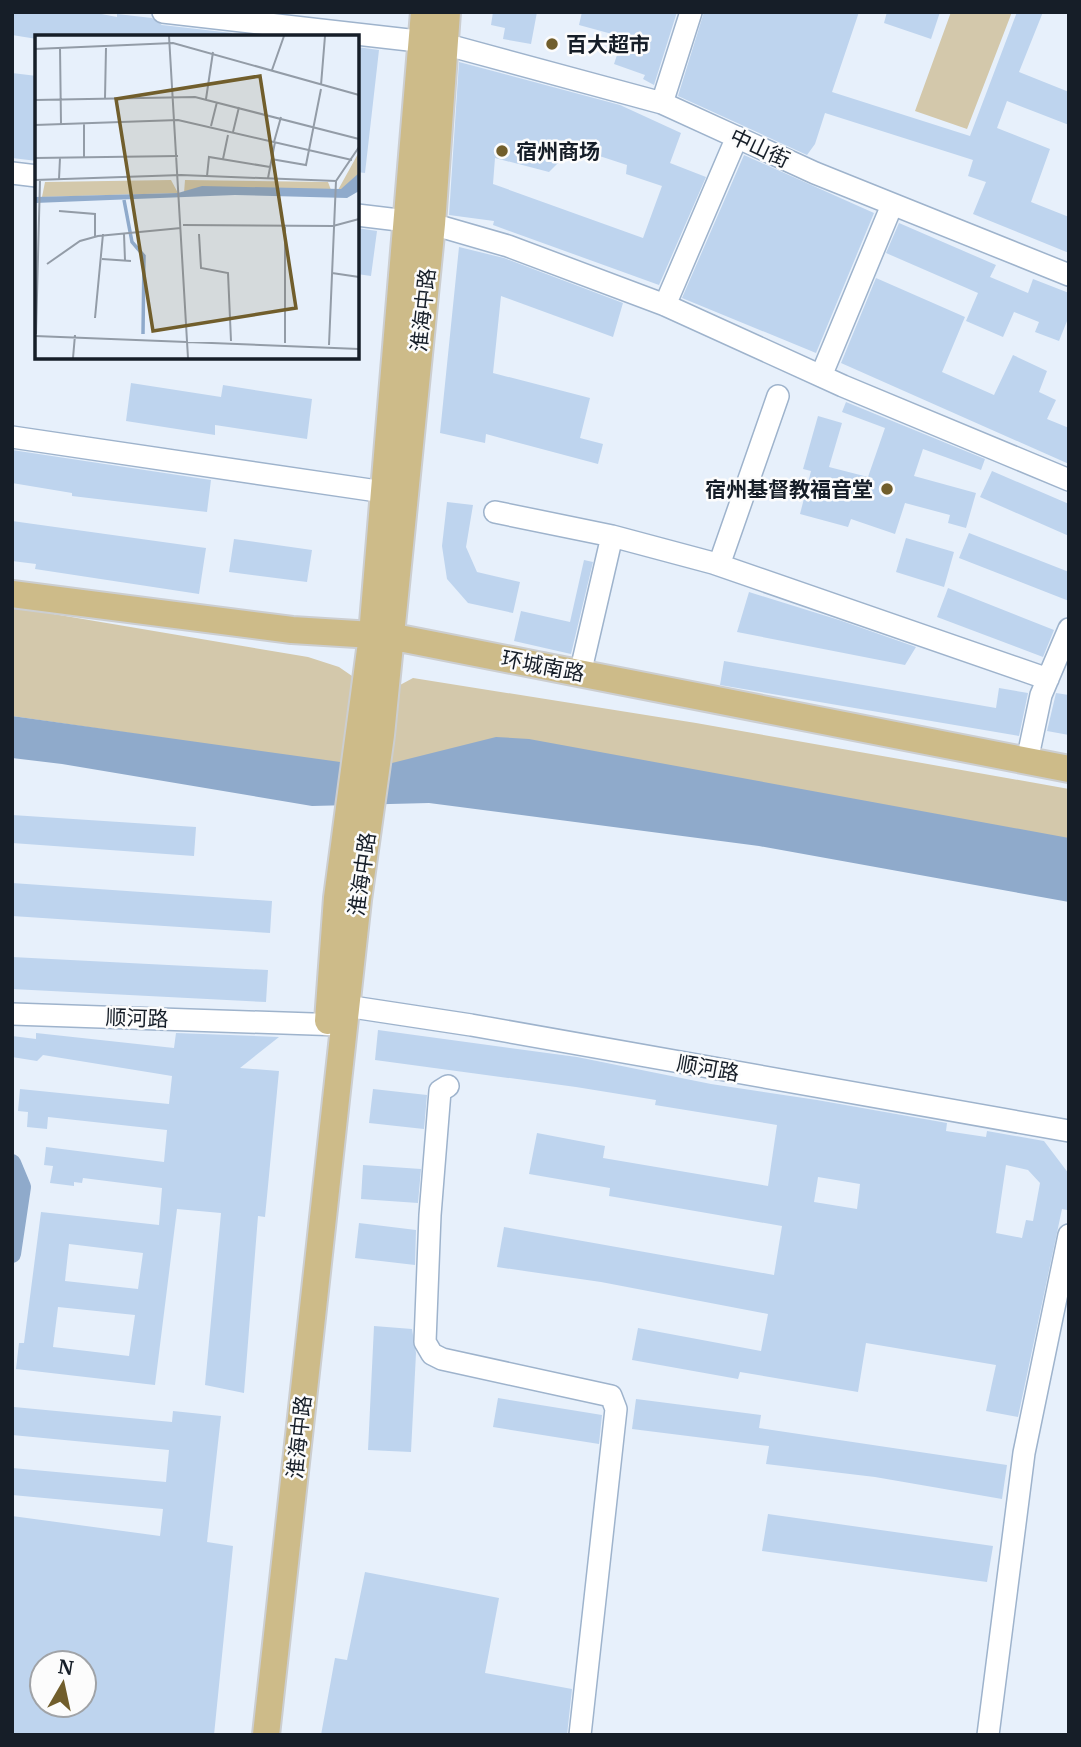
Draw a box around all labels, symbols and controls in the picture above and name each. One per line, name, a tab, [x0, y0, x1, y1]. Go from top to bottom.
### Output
place label: 百大超市	[566, 31, 650, 58]
inset map	[35, 35, 359, 359]
marker: 百大超市	[544, 36, 560, 52]
street label: 中山街	[726, 122, 794, 174]
place label: 宿州商场	[516, 138, 600, 165]
marker: 宿州商场	[494, 143, 510, 159]
street label: 淮海中路	[405, 267, 441, 353]
place label: 宿州基督教福音堂	[705, 476, 873, 503]
marker: 宿州基督教福音堂	[879, 481, 895, 497]
street label: 环城南路	[499, 645, 587, 687]
street label: 淮海中路	[343, 831, 381, 917]
street label: 顺河路	[105, 1003, 169, 1033]
street label: 顺河路	[675, 1049, 741, 1087]
street label: 淮海中路	[281, 1394, 317, 1480]
north arrow	[28, 1649, 98, 1719]
text: N	[56, 1654, 75, 1680]

